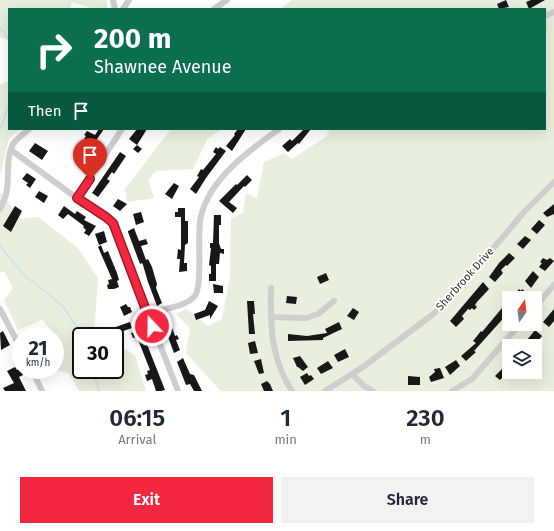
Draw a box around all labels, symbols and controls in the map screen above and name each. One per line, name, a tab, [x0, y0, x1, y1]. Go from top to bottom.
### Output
text: 200 m	[94, 22, 172, 55]
icon: right	[28, 24, 80, 76]
text: Shawnee Avenue	[94, 56, 232, 78]
icon: arrive	[70, 100, 92, 122]
text: Then	[28, 102, 62, 120]
pin	[73, 138, 107, 179]
icon: arrive	[79, 144, 101, 166]
street label: Sherbrook Drive	[433, 245, 497, 313]
north arrow	[502, 291, 542, 331]
map controls	[502, 291, 542, 379]
position arrow	[131, 305, 173, 347]
speed limit sign: 30	[72, 327, 124, 379]
text: 21	[28, 336, 48, 360]
button: layers	[502, 339, 542, 379]
text: km/h	[26, 357, 50, 369]
text: 06:15	[109, 404, 165, 432]
text: 1	[280, 404, 291, 432]
text: 230	[406, 404, 445, 432]
text: Arrival	[118, 432, 156, 447]
text: min	[274, 432, 297, 447]
text: m	[420, 432, 431, 447]
button: Exit	[20, 477, 273, 523]
button: Share	[281, 477, 534, 523]

